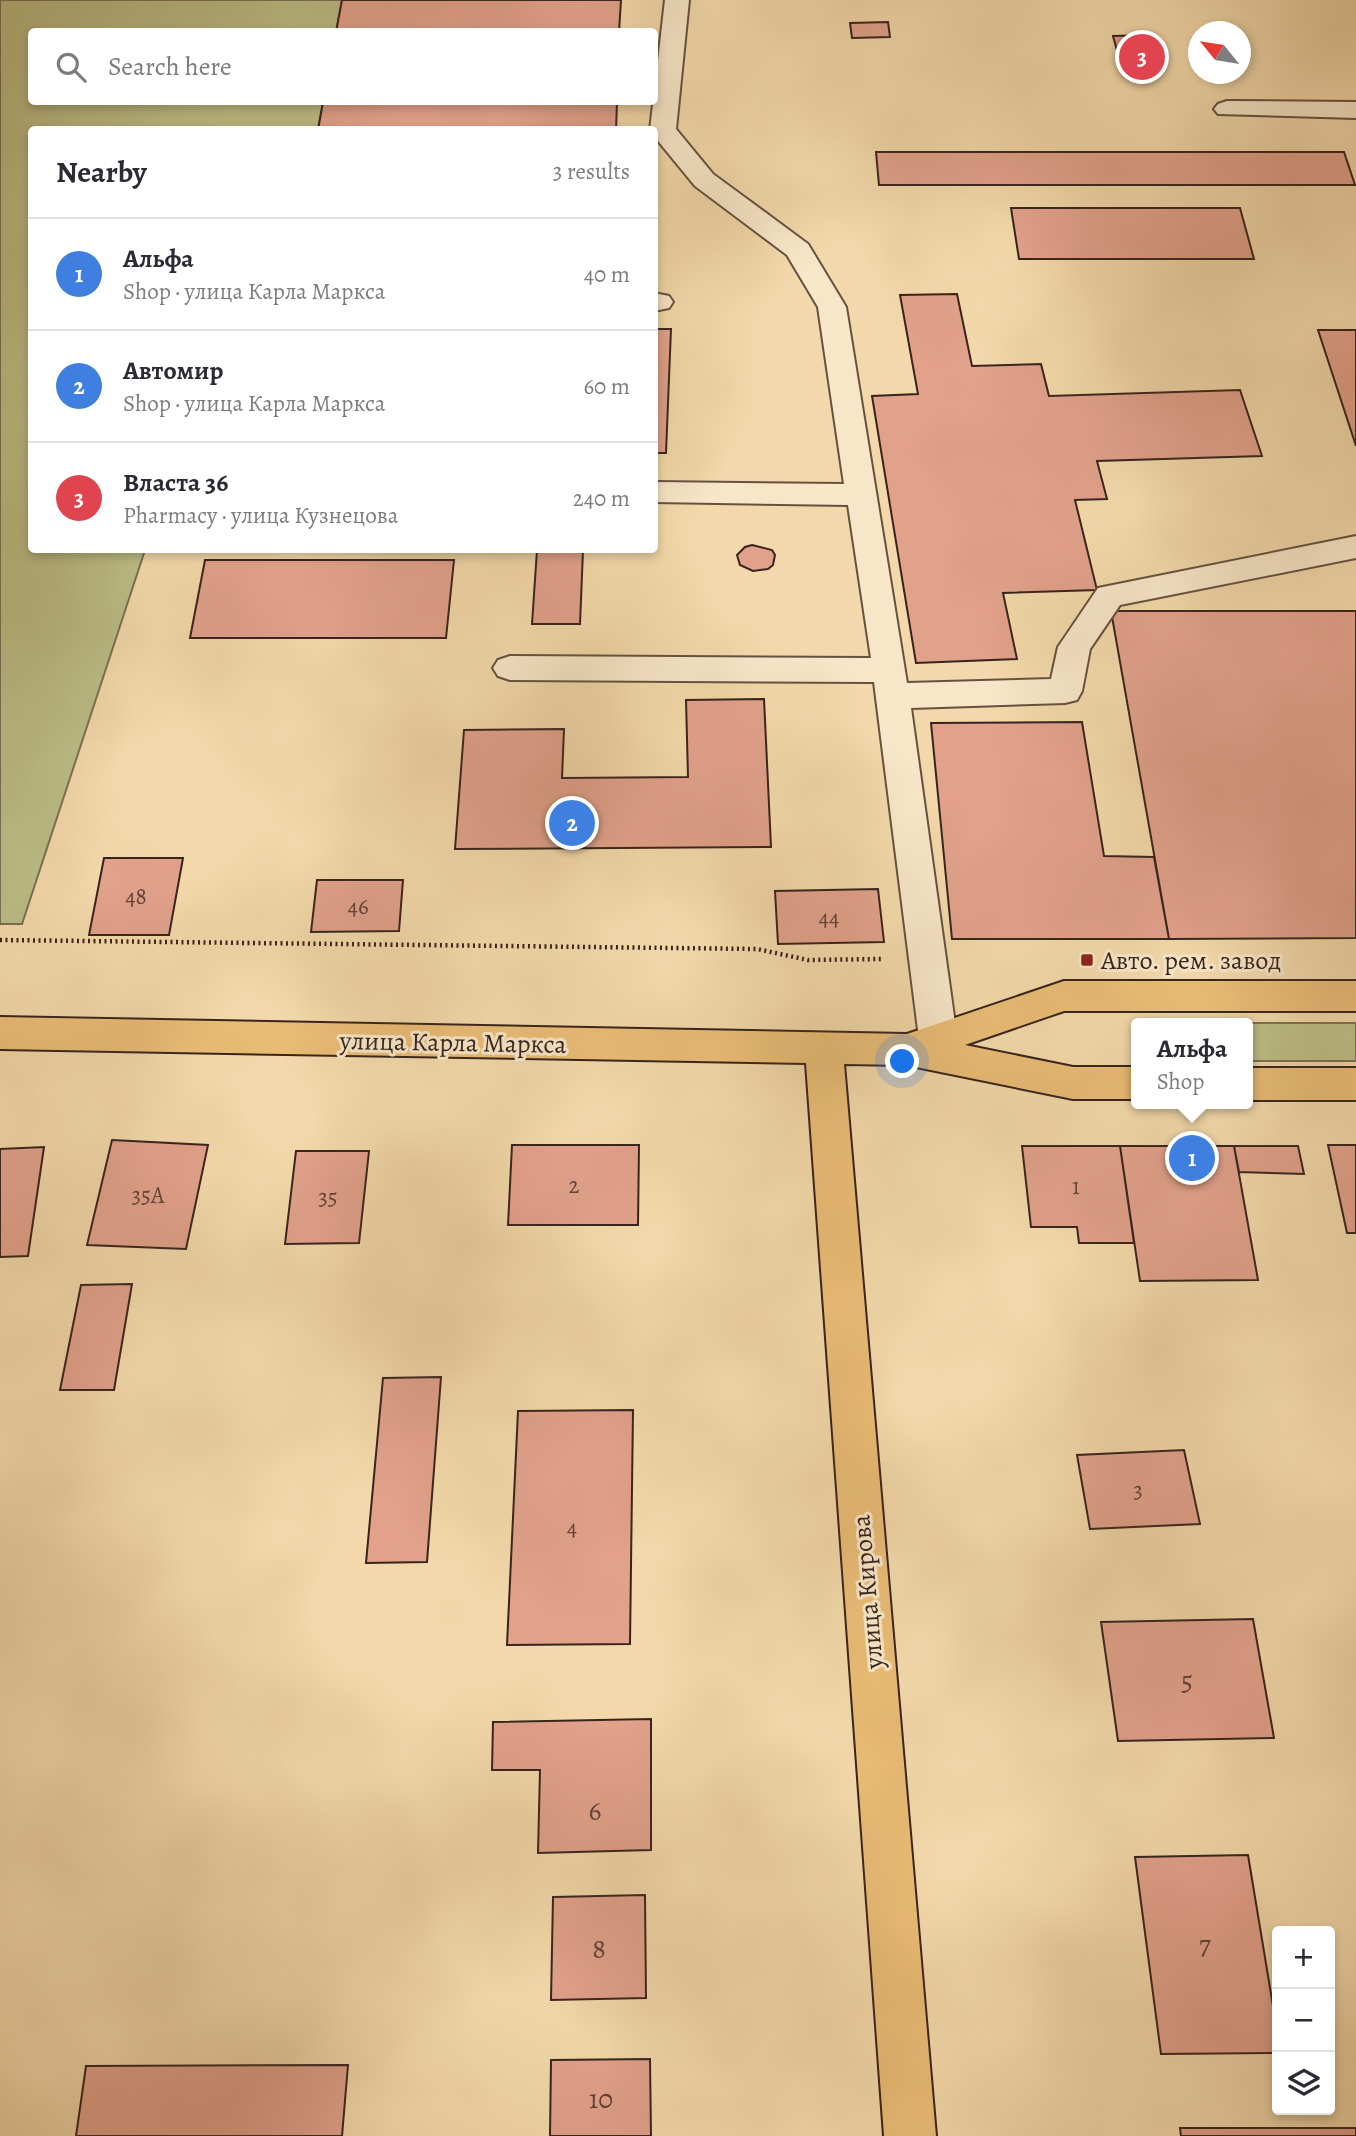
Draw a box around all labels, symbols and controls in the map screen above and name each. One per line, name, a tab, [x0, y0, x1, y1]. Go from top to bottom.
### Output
north arrow	[1188, 21, 1251, 84]
search box	[28, 28, 658, 105]
pin: 3	[1119, 31, 1165, 83]
icon: search	[52, 48, 90, 86]
text: Search here	[108, 49, 232, 84]
text: Nearby	[56, 152, 147, 192]
text: 3 results	[553, 156, 630, 187]
text: Альфа	[123, 241, 194, 276]
text: 1	[75, 259, 83, 290]
text: 40 m	[584, 259, 630, 290]
text: Shop · улица Карла Маркса	[123, 276, 385, 307]
text: Автомир	[123, 353, 223, 388]
text: 2	[73, 371, 85, 402]
text: 60 m	[583, 371, 630, 402]
text: Shop · улица Карла Маркса	[123, 388, 385, 419]
text: Власта 36	[123, 465, 228, 500]
text: 3	[74, 483, 84, 514]
text: 240 m	[573, 483, 630, 514]
text: Pharmacy · улица Кузнецова	[123, 500, 398, 531]
pin: 2	[549, 797, 595, 849]
house number: 48	[125, 881, 147, 912]
house number: 46	[347, 891, 369, 922]
house number: 44	[819, 902, 839, 933]
place label: Авто. рем. завод	[1100, 943, 1281, 978]
marker: Авто. рем. завод	[1079, 952, 1095, 968]
popup	[1131, 1018, 1253, 1109]
street label: улица Карла Маркса	[338, 1023, 567, 1062]
text: Альфа	[1157, 1031, 1227, 1066]
your location	[885, 1044, 919, 1078]
text: Shop	[1157, 1066, 1204, 1097]
pin: 1	[1169, 1132, 1215, 1184]
house number: 2	[569, 1170, 580, 1201]
house number: 1	[1072, 1171, 1080, 1202]
house number: 35А	[132, 1180, 165, 1211]
house number: 35	[318, 1182, 338, 1213]
house number: 3	[1133, 1475, 1143, 1506]
house number: 4	[567, 1512, 577, 1543]
street label: улица Кирова	[843, 1513, 892, 1671]
house number: 5	[1181, 1662, 1193, 1700]
house number: 6	[589, 1792, 602, 1830]
house number: 7	[1199, 1926, 1211, 1964]
map controls	[1272, 1926, 1335, 2115]
button: +	[1272, 1926, 1335, 1989]
house number: 8	[592, 1930, 606, 1968]
button: −	[1272, 1989, 1335, 2052]
button: layers	[1272, 2052, 1335, 2115]
house number: 10	[589, 2080, 613, 2118]

